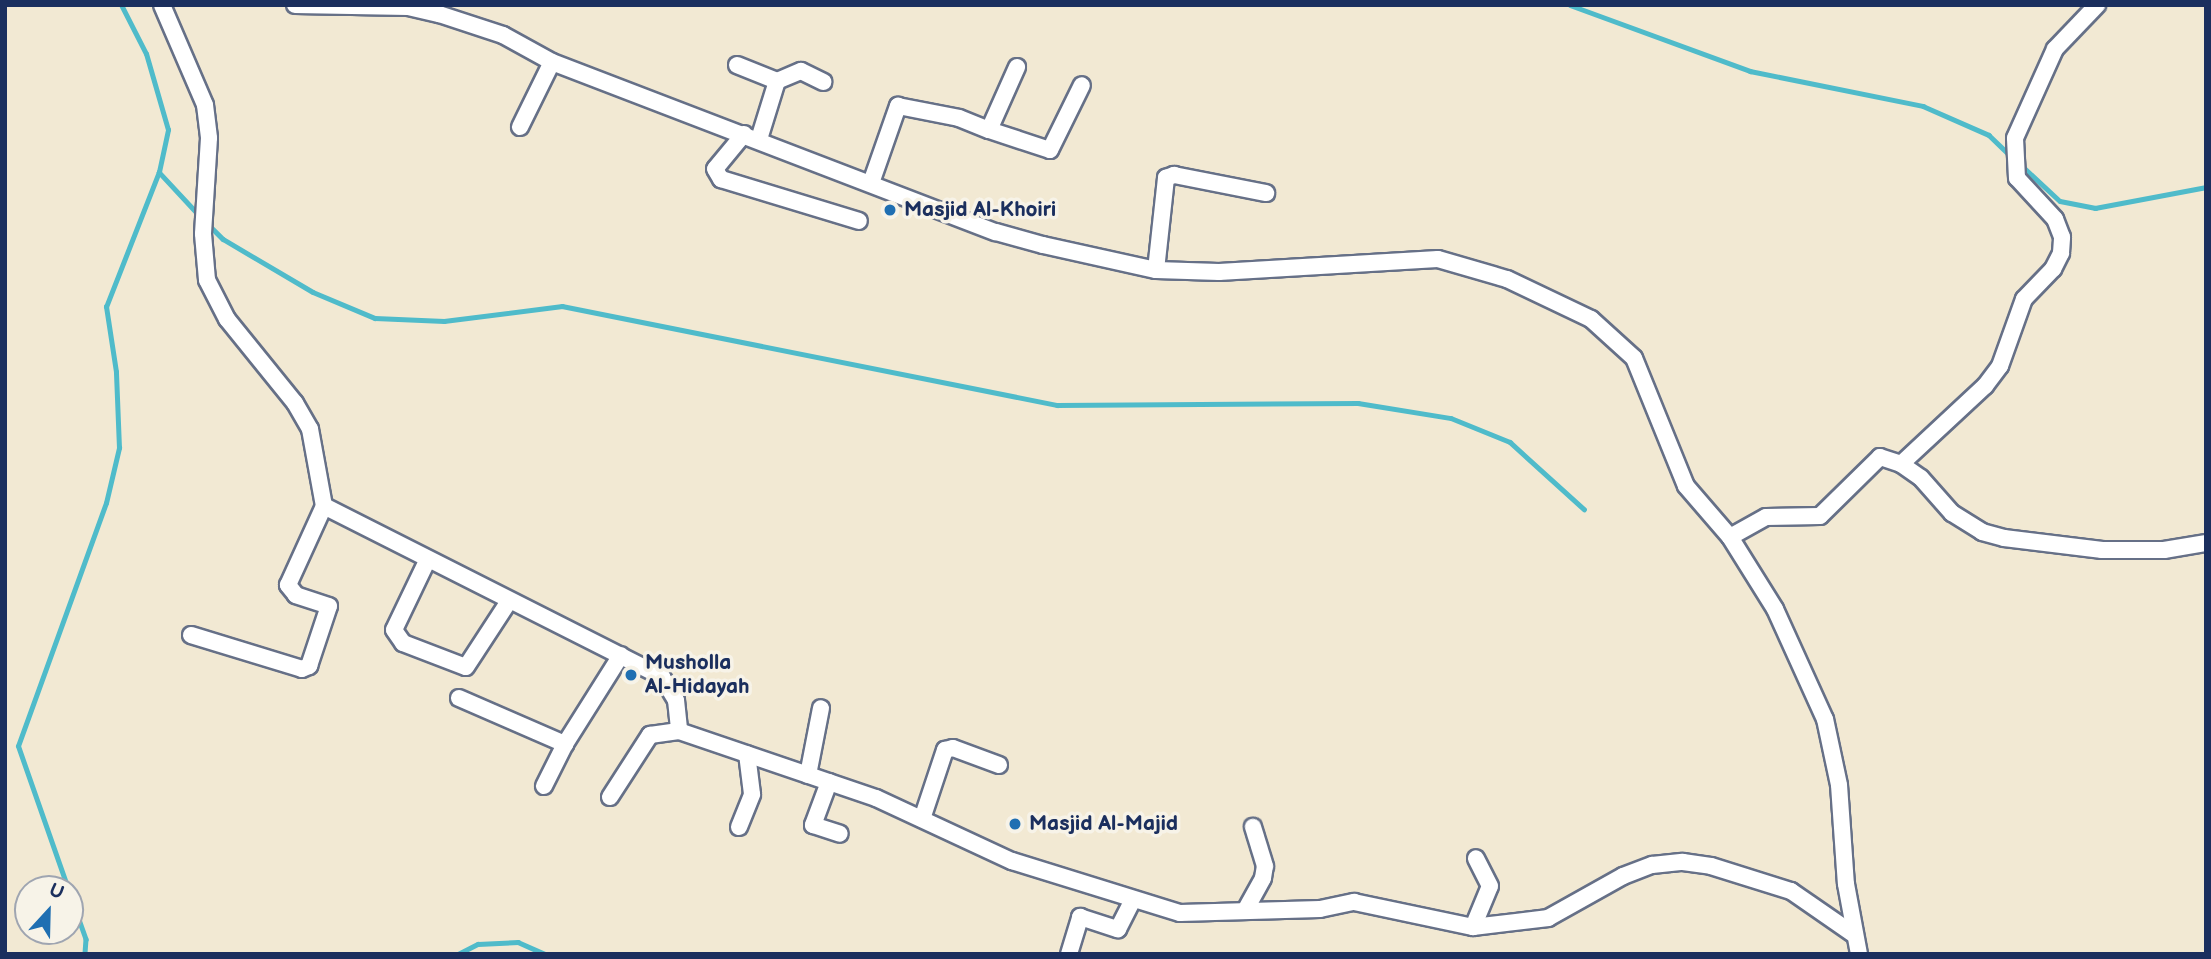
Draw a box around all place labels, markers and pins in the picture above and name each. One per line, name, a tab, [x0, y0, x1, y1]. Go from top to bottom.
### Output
place label: Masjid Al-Khoiri	[904, 197, 1056, 223]
marker: Masjid Al-Khoiri	[882, 202, 898, 218]
place label: Musholla Al-Hidayah	[645, 650, 750, 700]
marker: Musholla Al-Hidayah	[623, 667, 639, 683]
place label: Masjid Al-Majid	[1029, 811, 1178, 837]
marker: Masjid Al-Majid	[1007, 816, 1023, 832]

